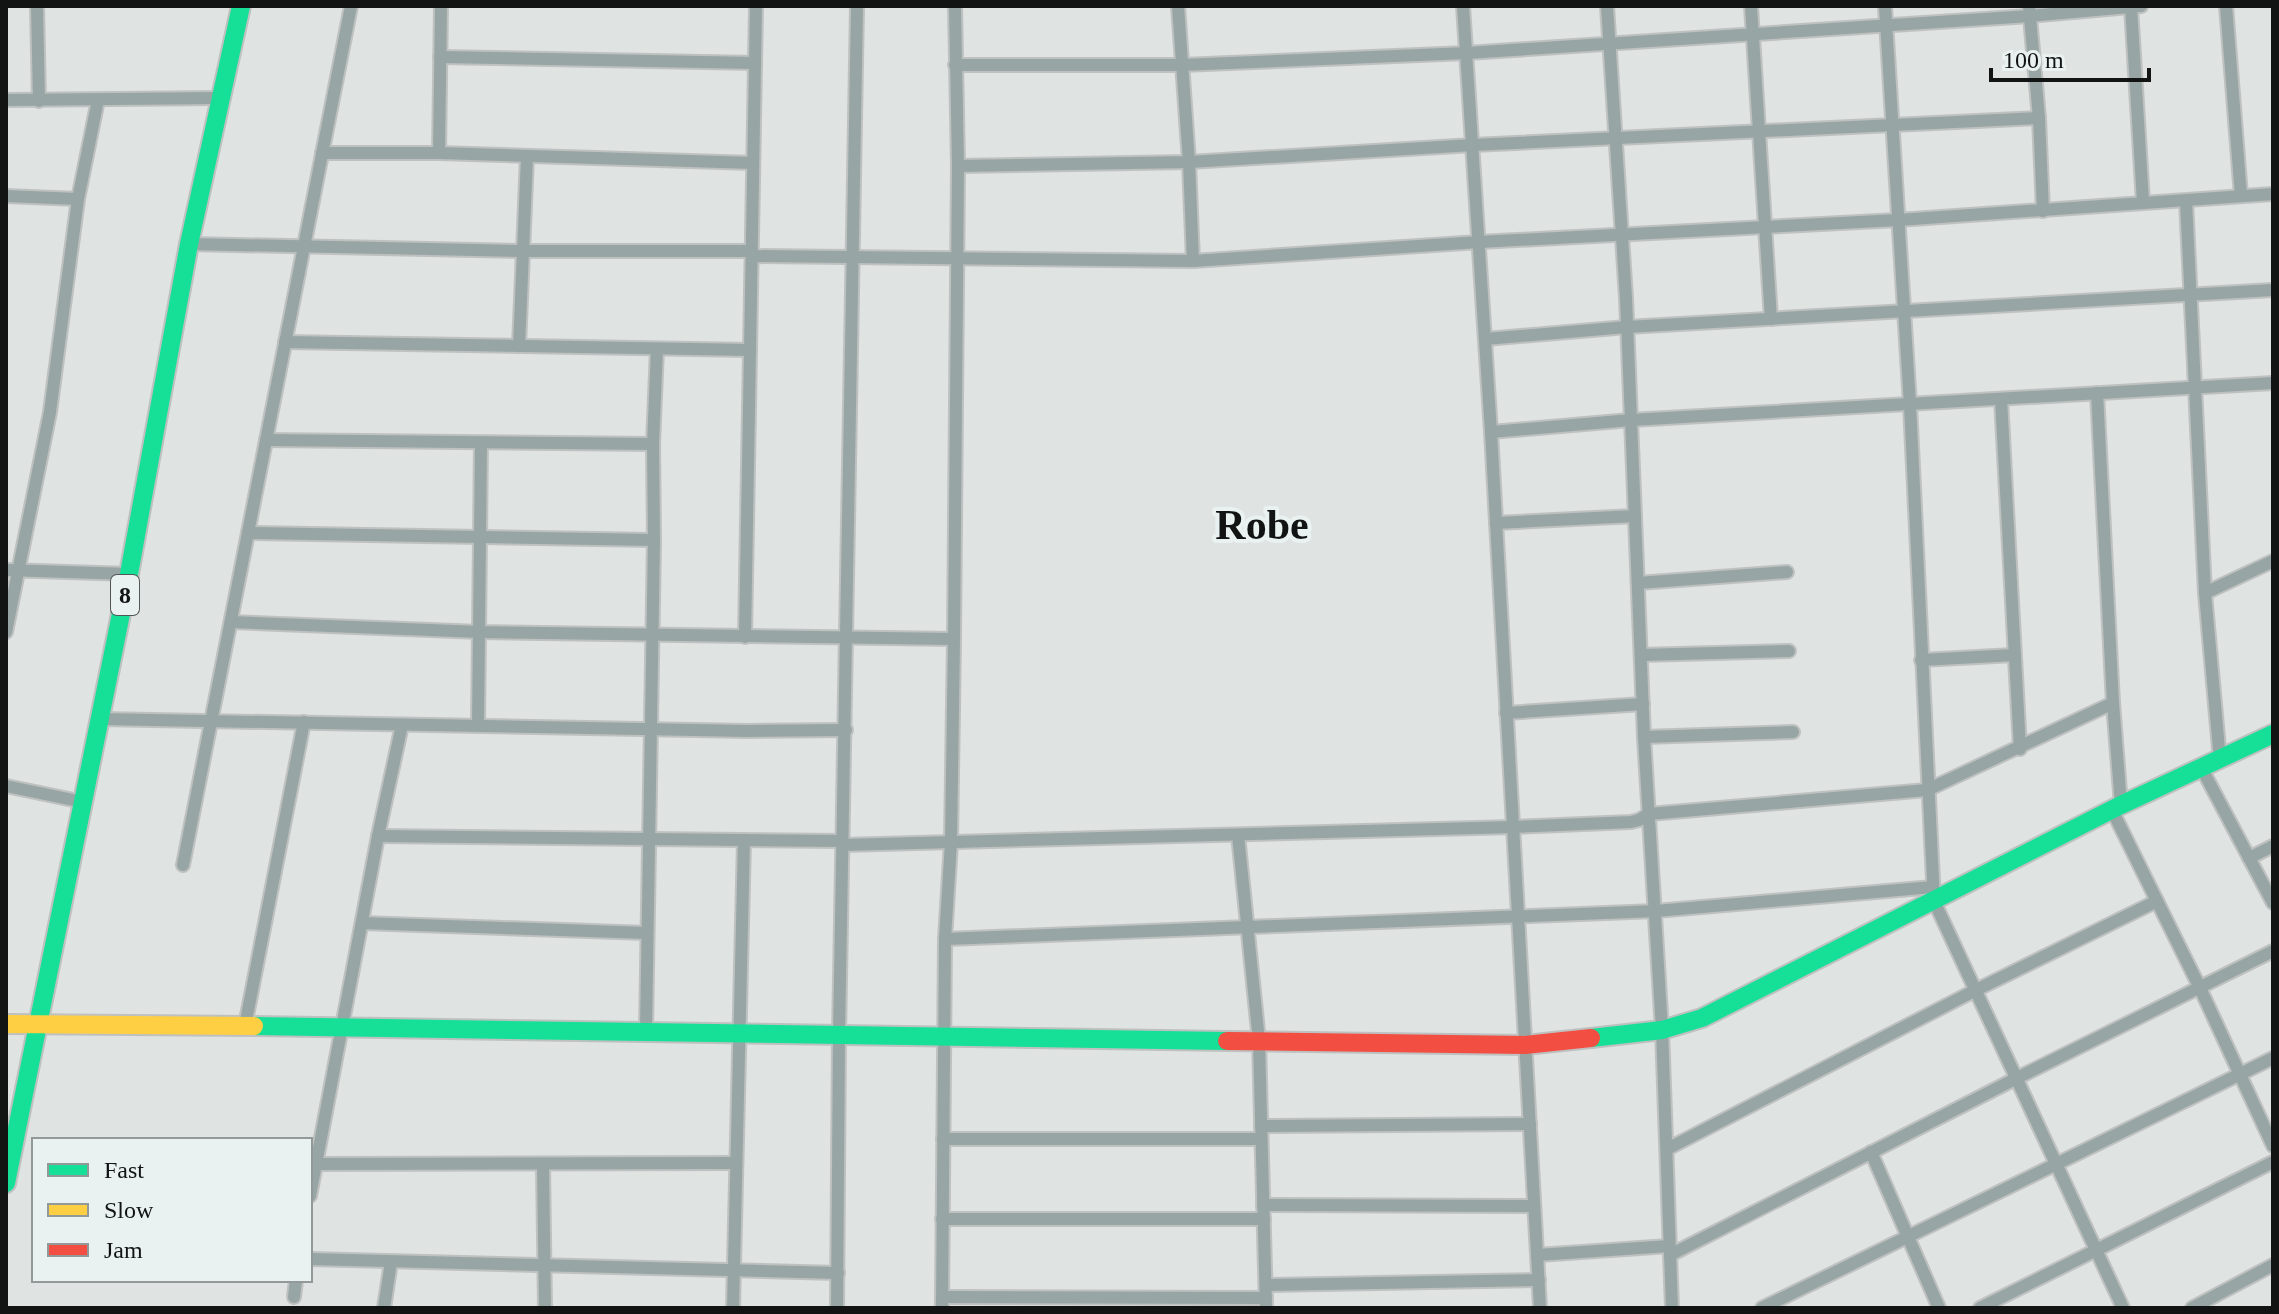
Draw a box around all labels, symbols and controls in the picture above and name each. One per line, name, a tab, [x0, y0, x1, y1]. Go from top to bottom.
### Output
scale bar	[1991, 32, 2149, 82]
text: 100 m	[2003, 47, 2064, 73]
district label: Robe	[1215, 502, 1309, 548]
road number: 8	[111, 575, 139, 615]
legend	[32, 1138, 312, 1282]
text: Fast	[104, 1157, 144, 1183]
text: Slow	[104, 1197, 154, 1223]
text: Jam	[104, 1237, 143, 1263]

